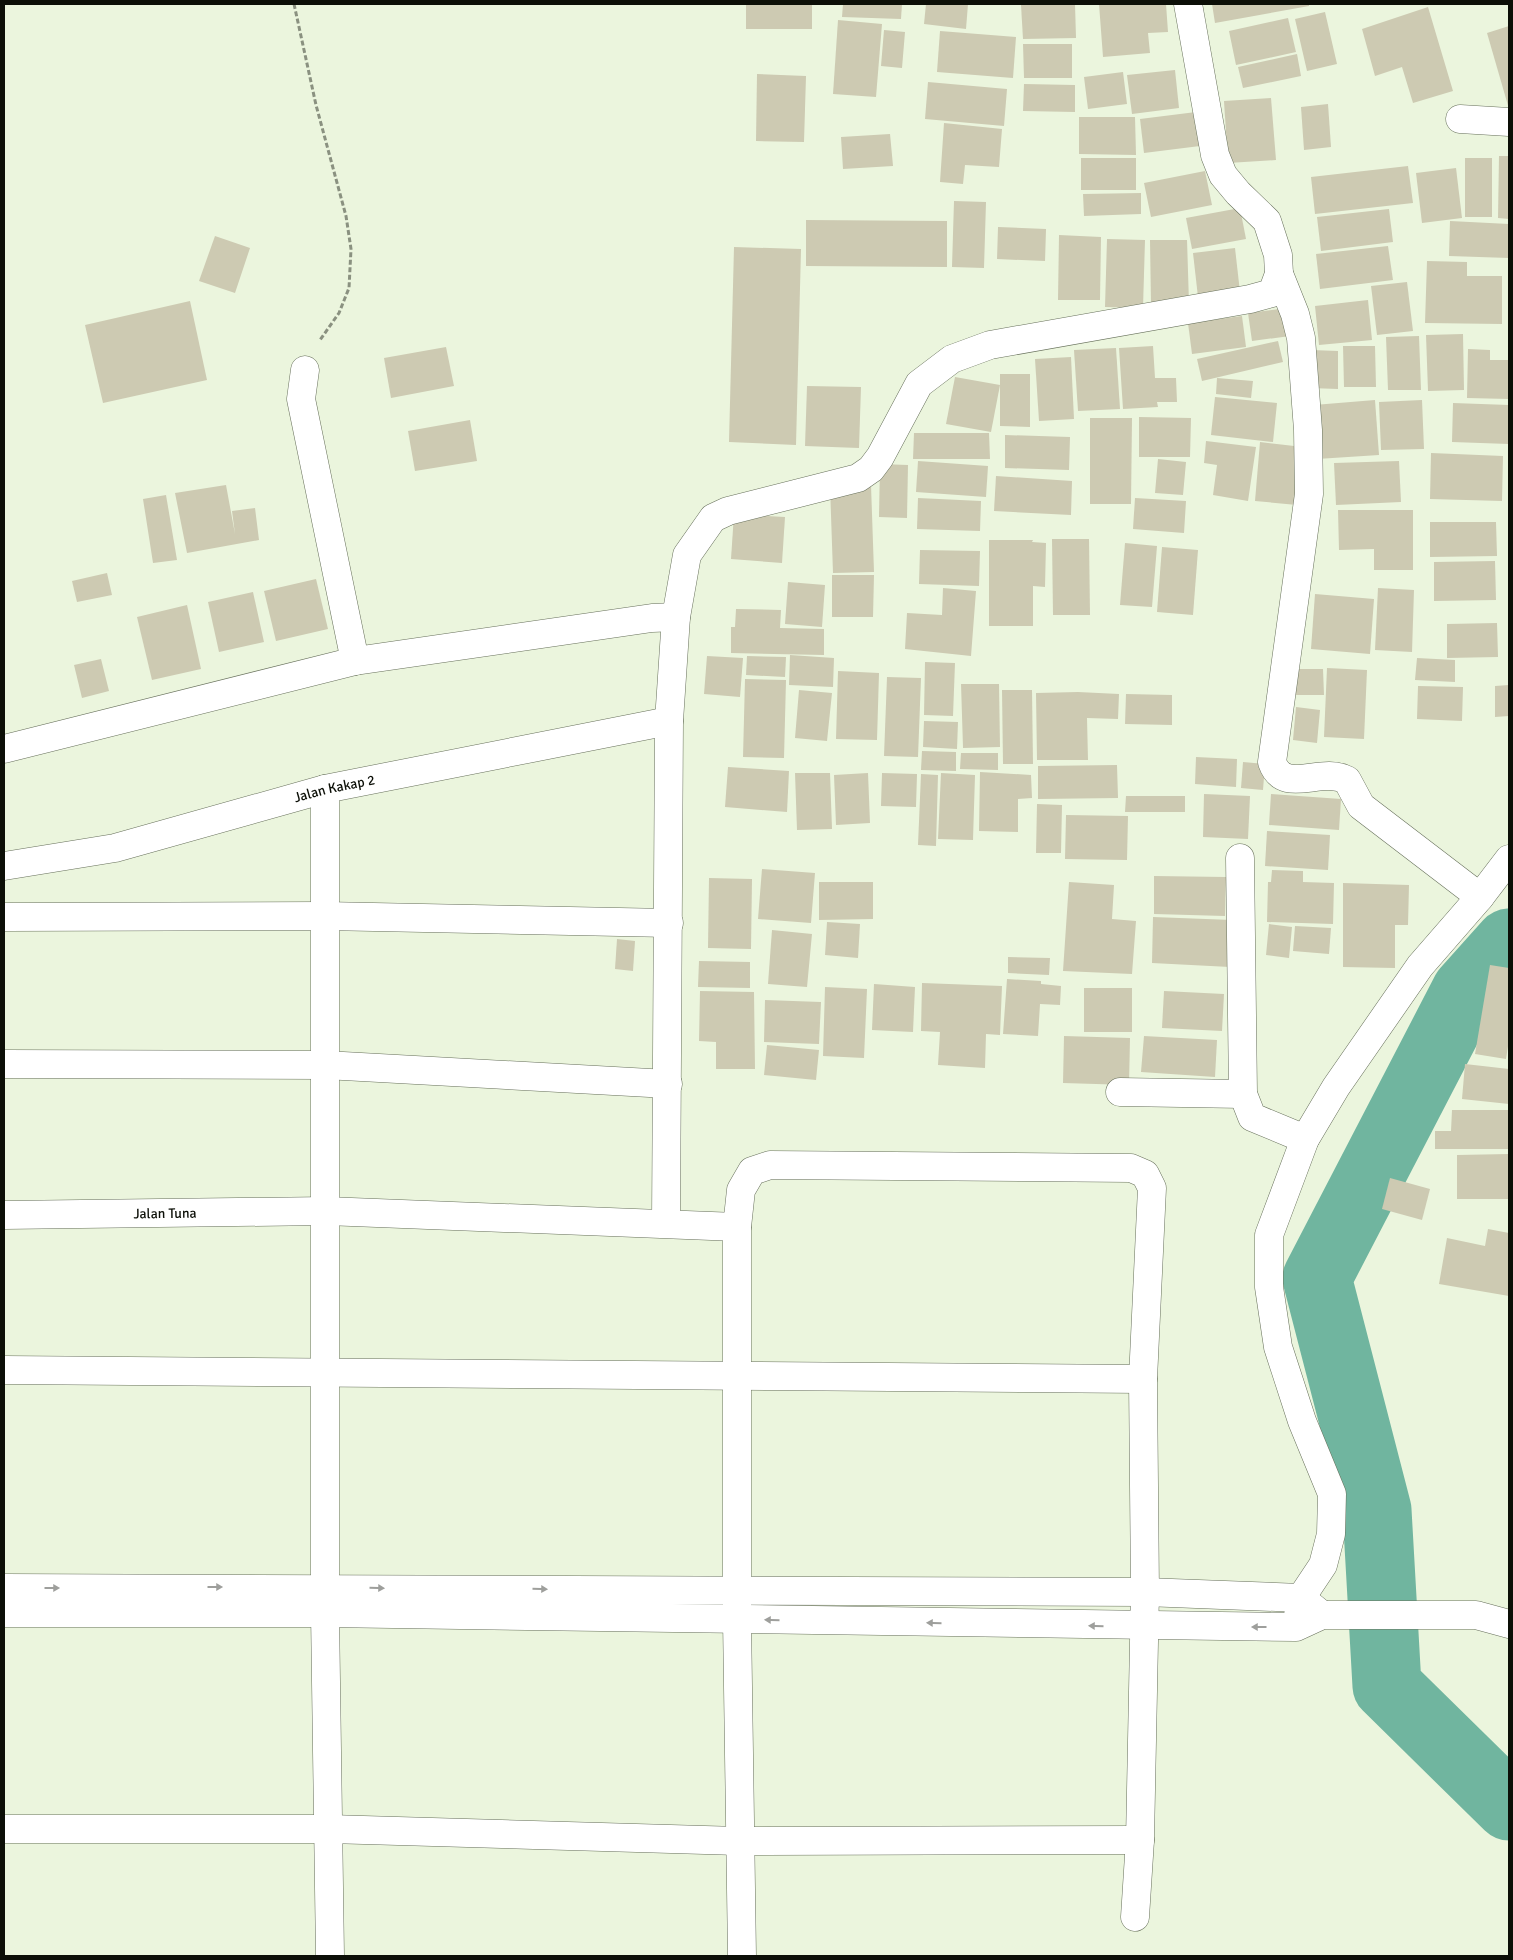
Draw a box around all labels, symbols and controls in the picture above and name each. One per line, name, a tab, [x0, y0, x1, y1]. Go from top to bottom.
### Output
street label: Jalan Kakap 2	[292, 771, 376, 806]
street label: Jalan Tuna	[133, 1204, 197, 1222]
one-way arrow	[207, 1583, 223, 1591]
one-way arrow	[45, 1584, 61, 1592]
one-way arrow	[370, 1584, 386, 1592]
one-way arrow	[532, 1585, 548, 1593]
one-way arrow	[763, 1616, 779, 1624]
one-way arrow	[926, 1619, 942, 1627]
one-way arrow	[1088, 1622, 1104, 1630]
one-way arrow	[1251, 1623, 1267, 1631]

